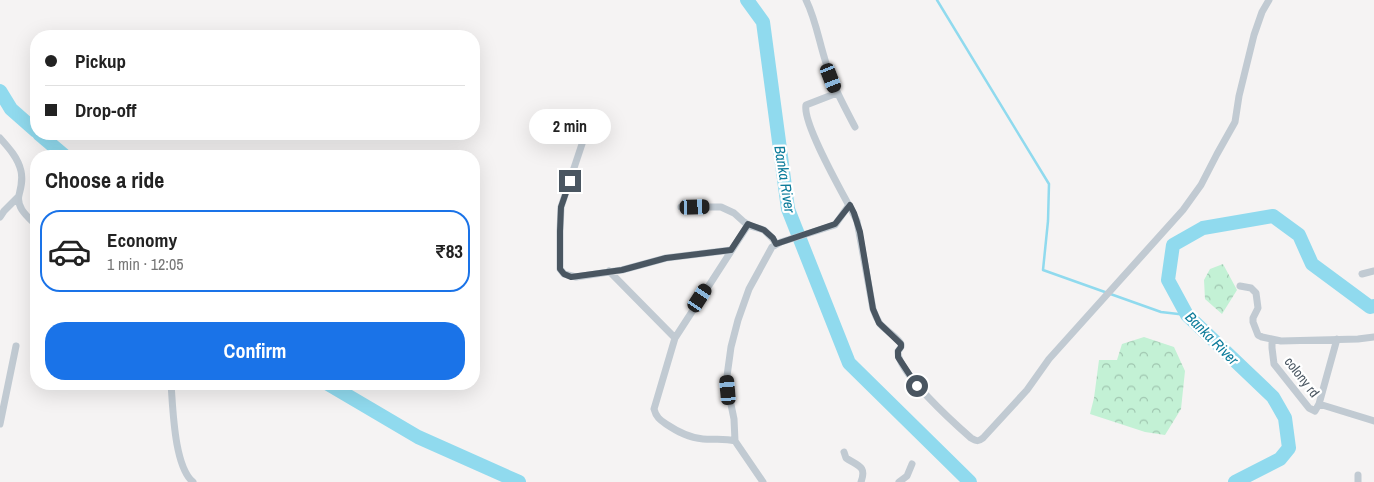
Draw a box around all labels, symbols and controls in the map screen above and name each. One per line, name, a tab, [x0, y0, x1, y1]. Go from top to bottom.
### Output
text: Pickup	[75, 48, 126, 74]
car	[818, 61, 843, 95]
text: Drop-off	[75, 97, 136, 123]
callout: 2 min	[529, 109, 611, 144]
text: 2 min	[553, 115, 587, 137]
water label: Banka River	[769, 144, 801, 215]
text: Choose a ride	[45, 165, 164, 195]
route end	[559, 170, 581, 192]
car	[679, 199, 710, 215]
text: Economy	[107, 227, 177, 253]
icon: car	[47, 229, 92, 274]
text: ₹83	[435, 238, 463, 264]
text: 1 min · 12:05	[107, 253, 184, 275]
car	[685, 281, 714, 315]
water label: Banka River	[1181, 307, 1244, 370]
button: Confirm	[45, 322, 465, 380]
street label: colony rd	[1281, 353, 1323, 401]
car	[719, 374, 736, 406]
route start	[906, 375, 928, 397]

